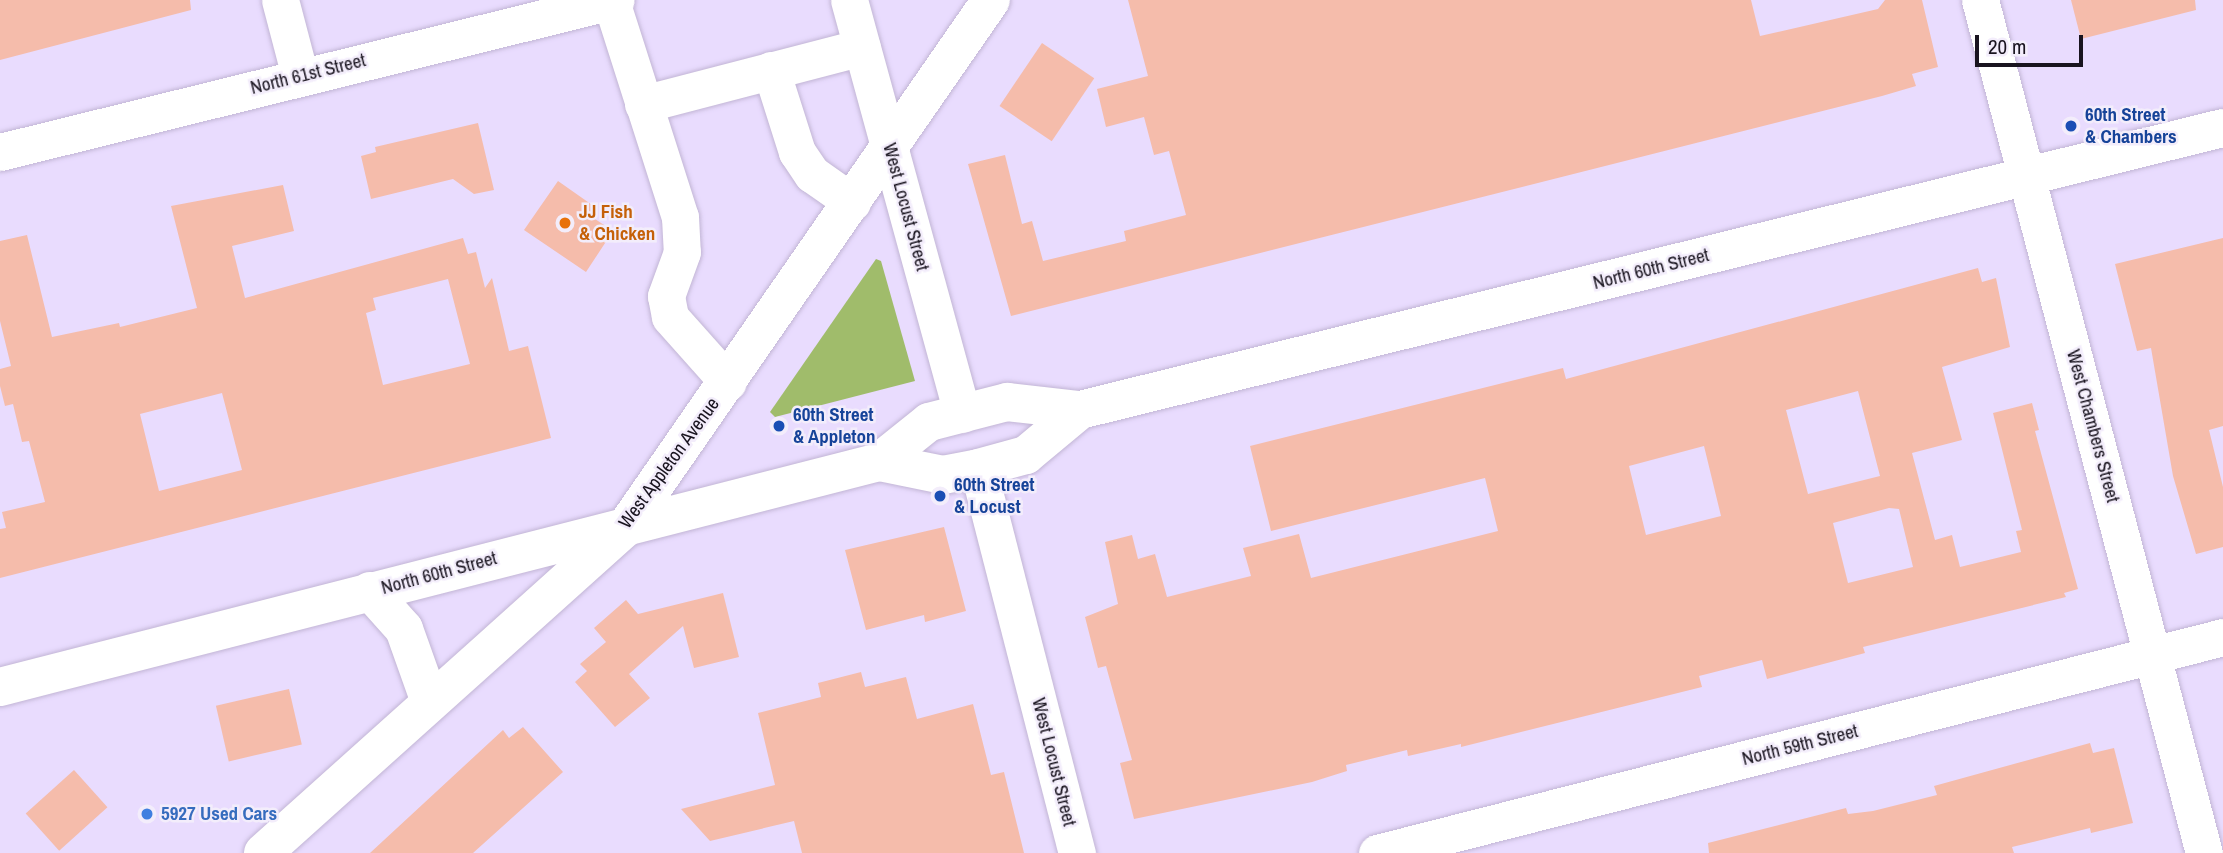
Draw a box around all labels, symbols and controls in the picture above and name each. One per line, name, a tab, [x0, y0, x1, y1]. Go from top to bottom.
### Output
scale bar	[1978, 21, 2086, 65]
text: 20 m	[1988, 32, 2026, 61]
street label: North 61st Street	[248, 49, 368, 99]
place label: 60th Street & Chambers	[2085, 104, 2177, 148]
marker: 60th Street & Chambers	[2063, 118, 2079, 134]
street label: West Locust Street	[878, 141, 934, 273]
place label: JJ Fish & Chicken	[579, 201, 655, 245]
marker: JJ Fish & Chicken	[557, 215, 573, 231]
street label: North 60th Street	[1591, 244, 1711, 294]
street label: West Chambers Street	[2062, 347, 2124, 505]
street label: West Appleton Avenue	[613, 392, 725, 534]
place label: 60th Street & Appleton	[793, 404, 876, 448]
marker: 60th Street & Appleton	[771, 418, 787, 434]
place label: 60th Street & Locust	[954, 474, 1035, 518]
marker: 60th Street & Locust	[932, 488, 948, 504]
street label: North 60th Street	[379, 547, 499, 599]
street label: West Locust Street	[1027, 696, 1081, 828]
street label: North 59th Street	[1740, 720, 1860, 770]
place label: 5927 Used Cars	[161, 803, 277, 825]
marker: 5927 Used Cars	[139, 806, 155, 822]

